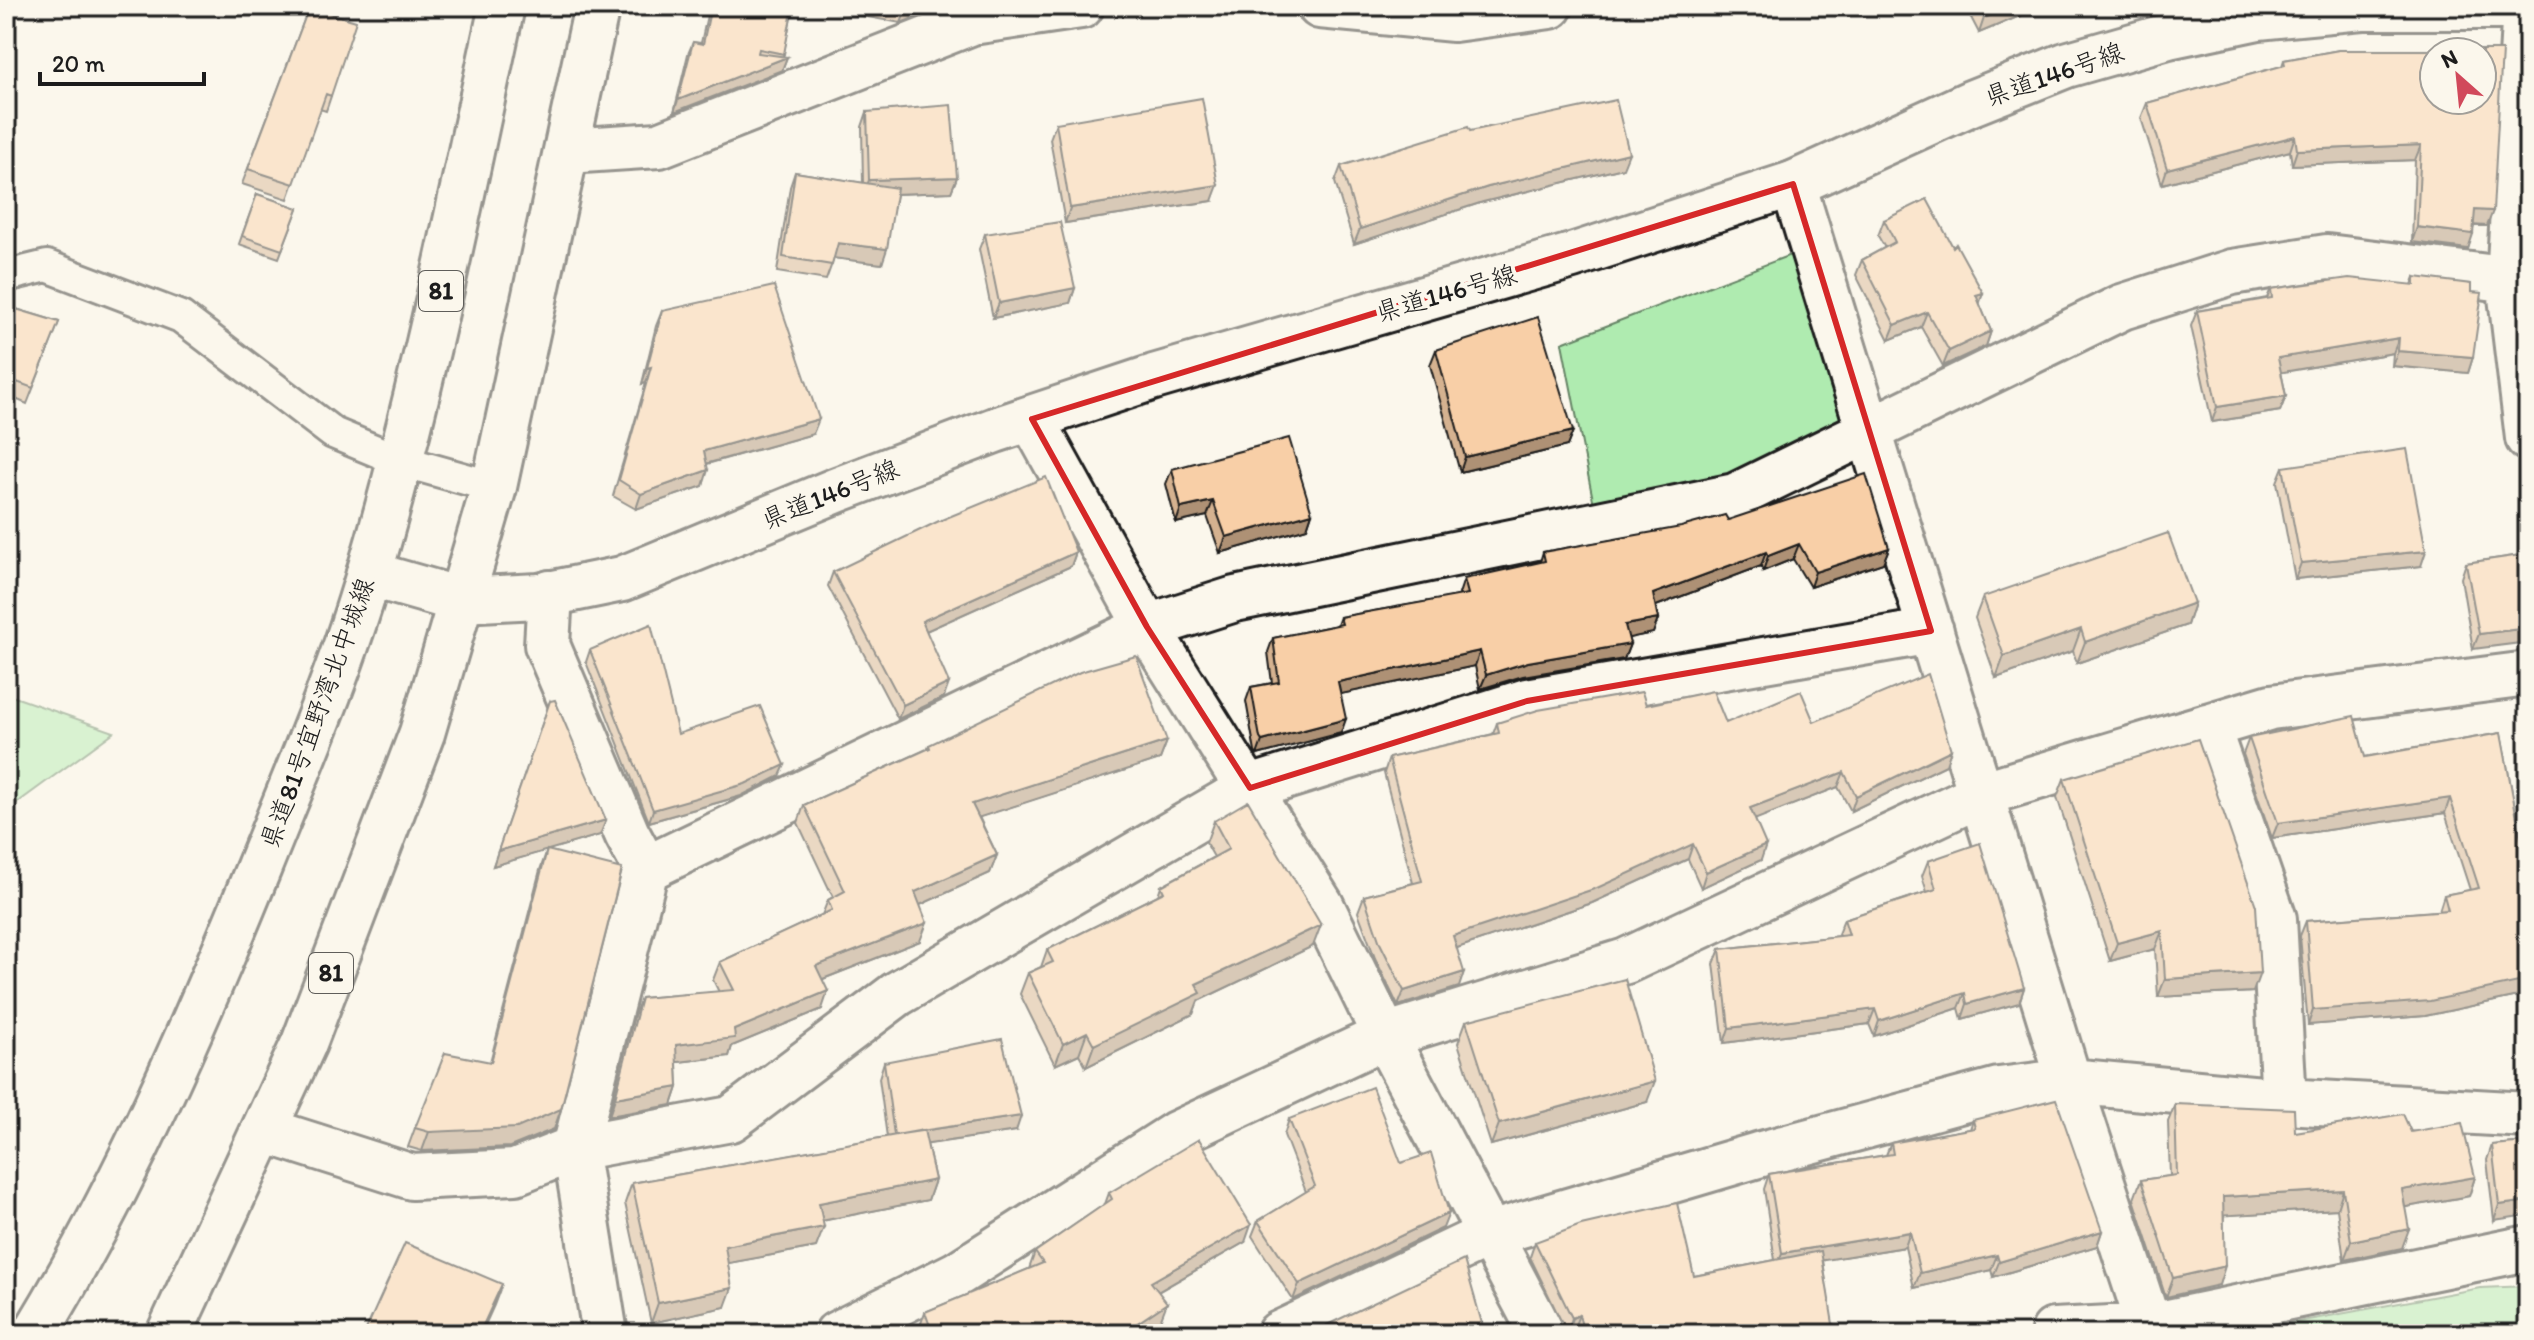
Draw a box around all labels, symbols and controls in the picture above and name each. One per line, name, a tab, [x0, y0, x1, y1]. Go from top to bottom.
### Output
street label: 県道146号線	[1980, 35, 2128, 113]
scale bar	[40, 36, 204, 86]
north arrow	[2418, 36, 2498, 116]
text: N	[2436, 43, 2462, 74]
text: 20 m	[52, 49, 105, 78]
street label: 県道146号線	[1372, 258, 1520, 328]
road number: 81	[419, 271, 463, 311]
street label: 県道146号線	[757, 452, 903, 536]
street label: 県道81号宜野湾北中城線	[253, 573, 381, 853]
road number: 81	[309, 953, 353, 993]

